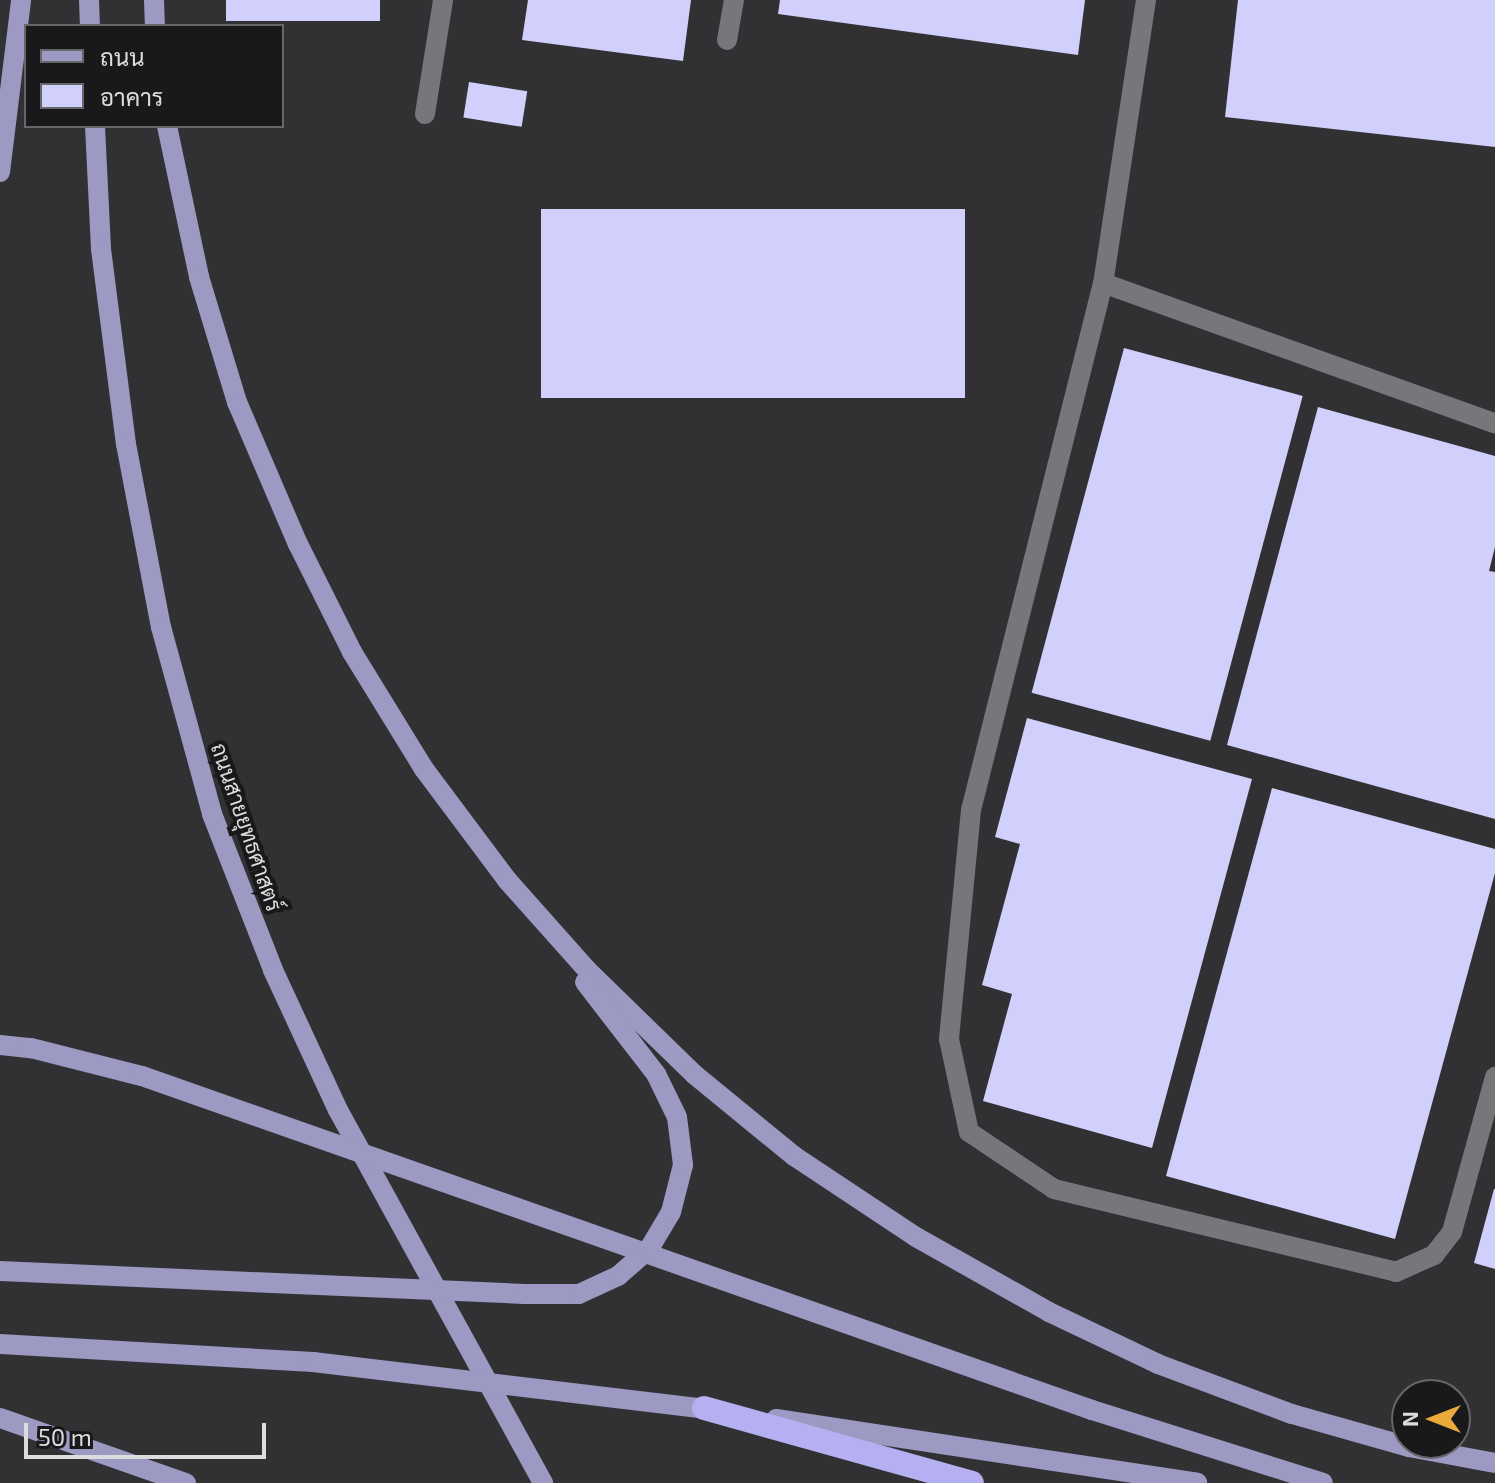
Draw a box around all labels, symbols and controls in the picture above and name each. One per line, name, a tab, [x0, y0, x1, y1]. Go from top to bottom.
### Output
legend	[24, 24, 284, 128]
text: ถนน	[100, 42, 145, 71]
text: อาคาร	[100, 82, 163, 111]
street label: ถนนสายยุทธศาสตร์	[206, 739, 288, 915]
north arrow	[1391, 1379, 1471, 1459]
scale bar	[28, 1407, 270, 1457]
text: N	[1396, 1411, 1422, 1427]
text: 50 m	[38, 1422, 92, 1451]

